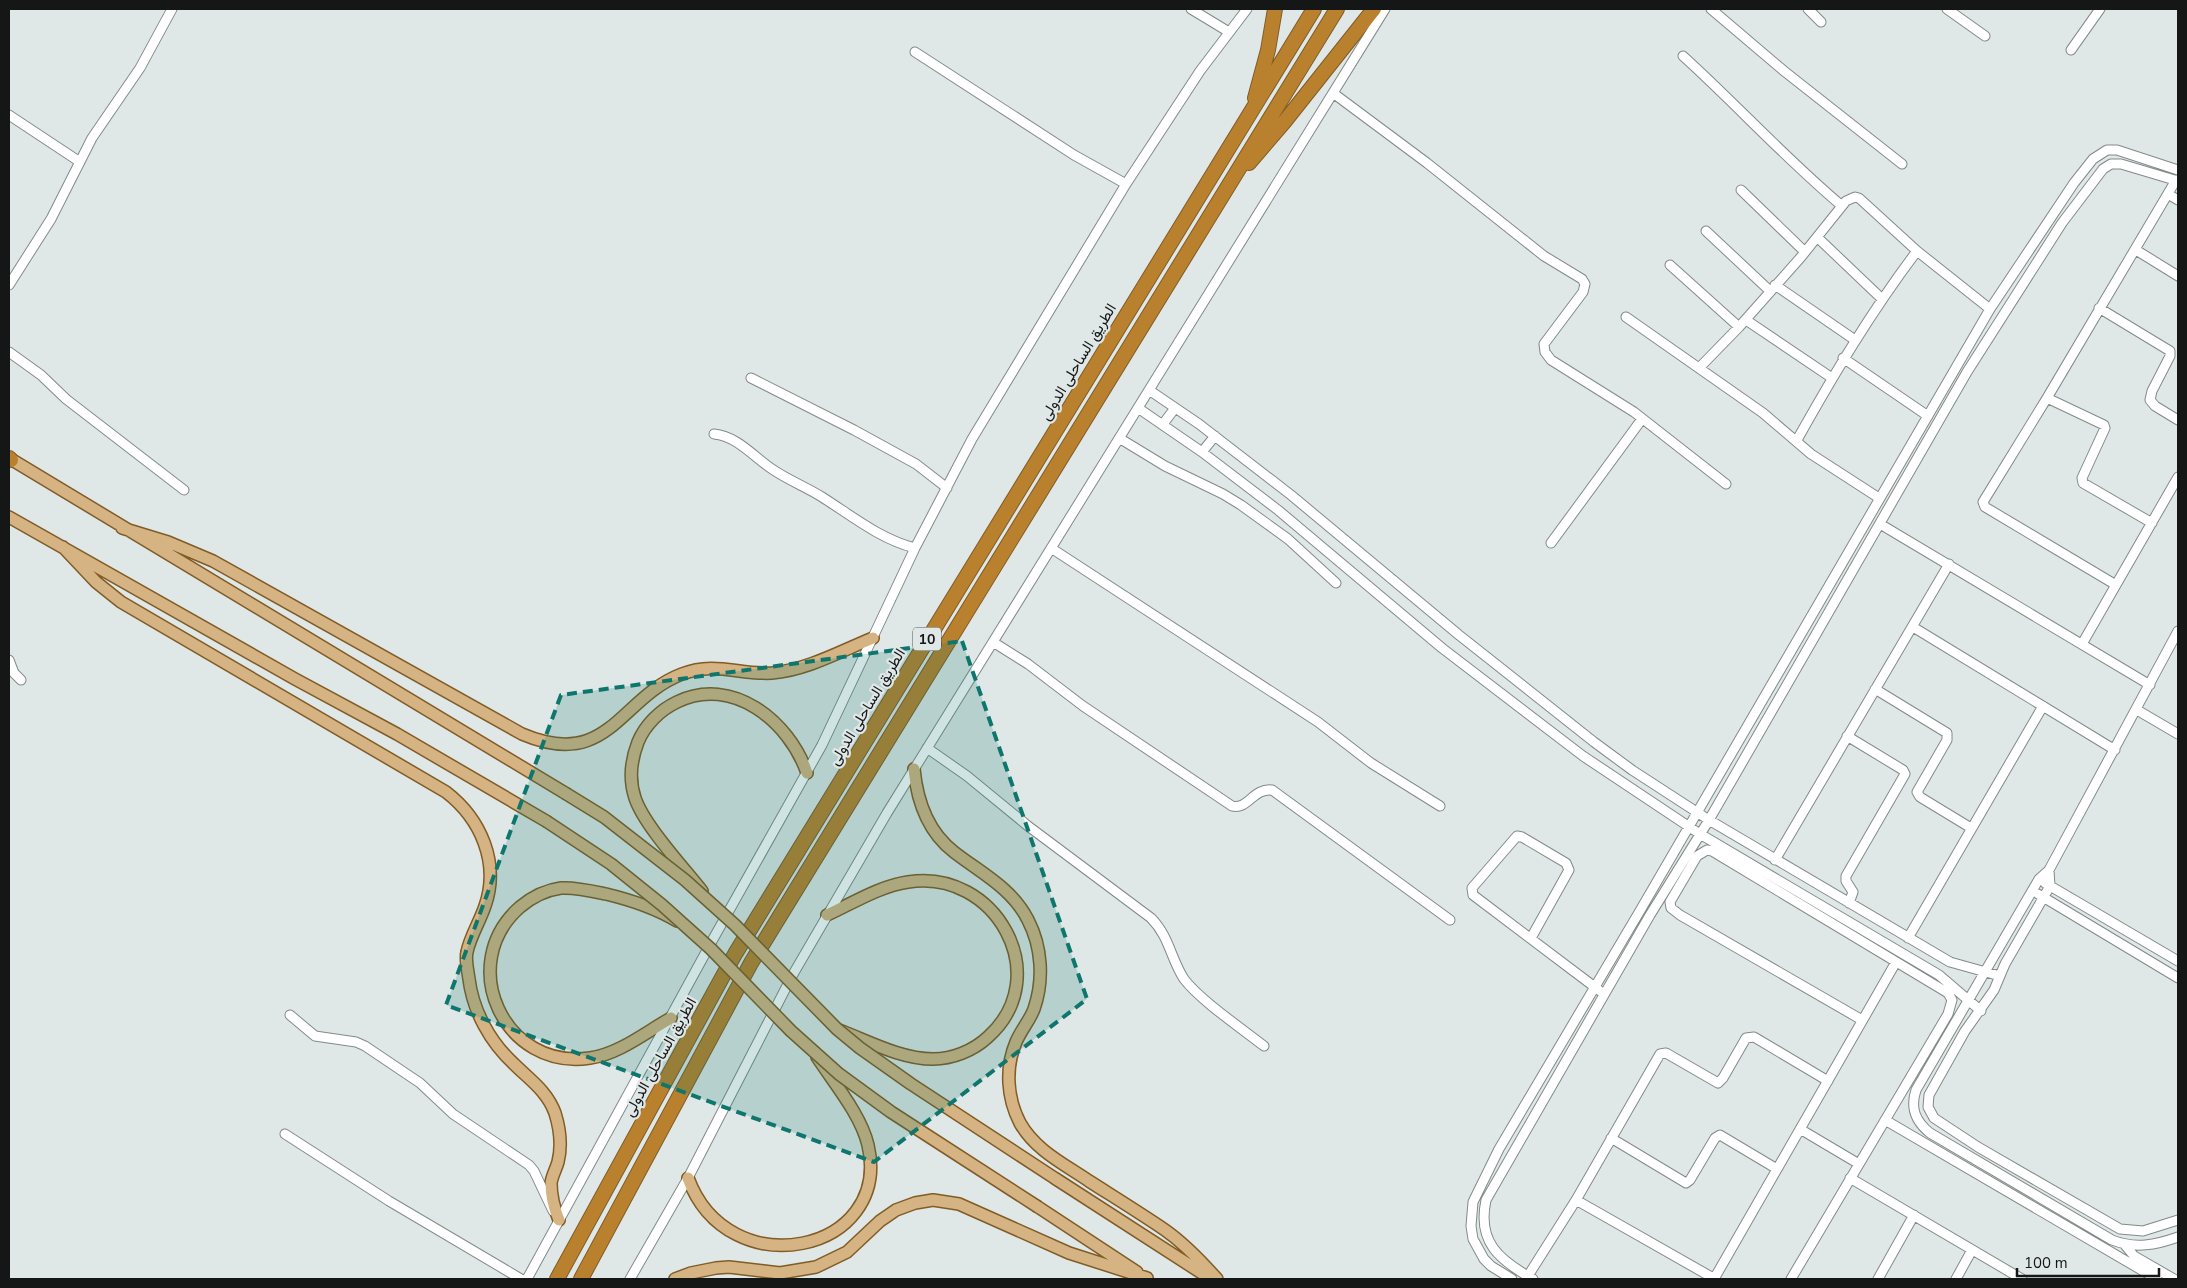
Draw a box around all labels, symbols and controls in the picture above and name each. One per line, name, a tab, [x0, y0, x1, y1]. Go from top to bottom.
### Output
street label: الطريق الساحلى الدولى	[1035, 300, 1121, 424]
road number: 10	[913, 628, 941, 650]
street label: الطريق الساحلى الدولى	[824, 645, 910, 769]
street label: الطريق الساحلى الدولى	[619, 994, 701, 1120]
scale bar	[2017, 1246, 2160, 1278]
text: 100 m	[2024, 1253, 2068, 1273]

